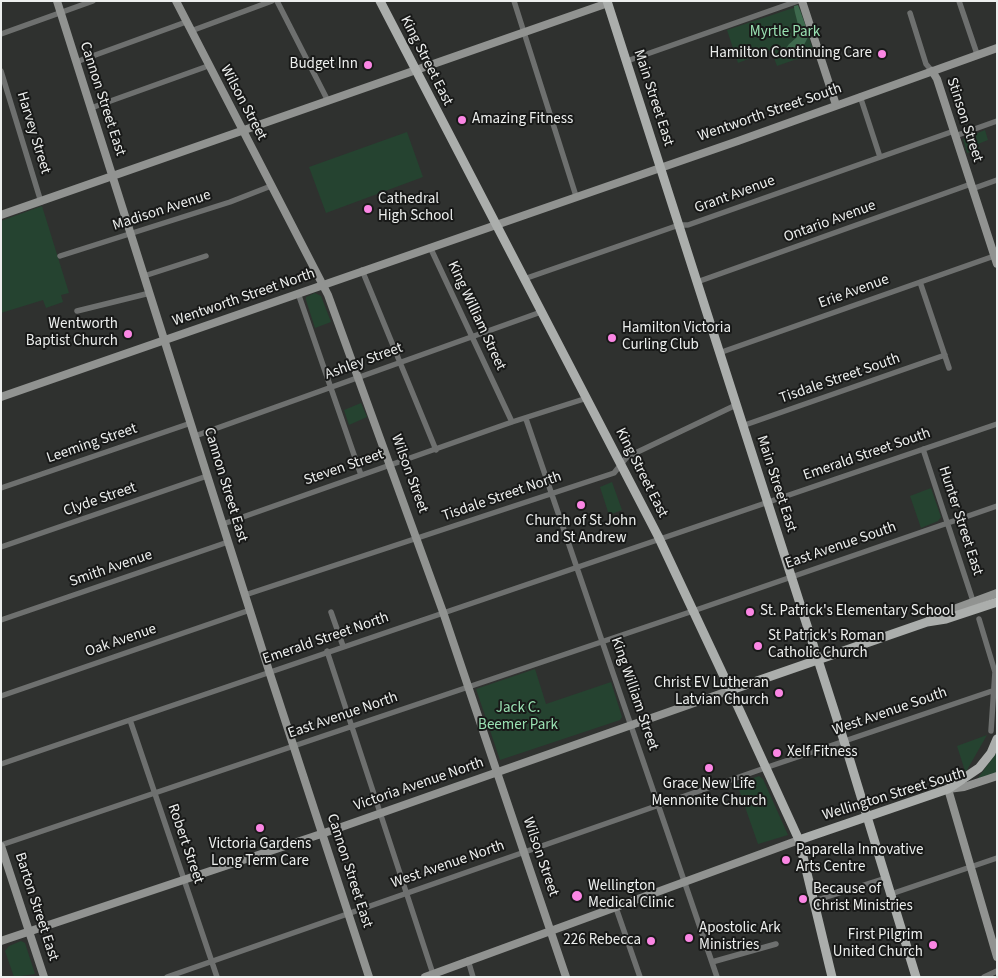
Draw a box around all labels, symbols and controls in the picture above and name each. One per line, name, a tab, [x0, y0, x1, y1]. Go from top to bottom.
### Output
street label: King Street East	[396, 13, 456, 109]
park label: Myrtle Park	[750, 24, 820, 42]
street label: Cannon Street East	[75, 40, 129, 158]
place label: Hamilton Continuing Care	[709, 45, 872, 63]
street label: Main Street East	[629, 47, 677, 149]
marker: Hamilton Continuing Care	[876, 48, 888, 60]
place label: Budget Inn	[290, 56, 358, 74]
marker: Budget Inn	[362, 59, 374, 71]
street label: Wilson Street	[216, 62, 270, 144]
street label: Stinson Street	[942, 75, 986, 165]
street label: Wentworth Street South	[696, 80, 844, 146]
street label: Harvey Street	[12, 90, 54, 176]
place label: Amazing Fitness	[472, 111, 573, 129]
marker: Amazing Fitness	[456, 114, 468, 126]
street label: Grant Avenue	[692, 172, 778, 218]
street label: Madison Avenue	[111, 187, 213, 235]
place label: Cathedral High School	[378, 191, 453, 226]
street label: Ontario Avenue	[781, 197, 879, 247]
marker: Cathedral High School	[362, 203, 374, 215]
street label: King William Street	[443, 258, 509, 374]
street label: Wentworth Street North	[170, 265, 318, 331]
street label: Erie Avenue	[816, 271, 892, 313]
place label: Wentworth Baptist Church	[26, 316, 118, 351]
place label: Hamilton Victoria Curling Club	[622, 320, 731, 355]
marker: Wentworth Baptist Church	[122, 328, 134, 340]
marker: Hamilton Victoria Curling Club	[606, 332, 618, 344]
street label: Ashley Street	[322, 340, 406, 384]
street label: Tisdale Street South	[777, 350, 903, 408]
street label: Leeming Street	[44, 420, 140, 468]
street label: Cannon Street East	[199, 425, 251, 545]
street label: King Street East	[611, 425, 671, 521]
street label: Emerald Street South	[801, 425, 933, 485]
street label: Wilson Street	[386, 432, 432, 516]
street label: Main Street East	[752, 433, 800, 535]
street label: Steven Street	[302, 446, 386, 490]
street label: Hunter Street East	[934, 464, 986, 578]
street label: Tisdale Street North	[440, 468, 564, 526]
street label: Clyde Street	[61, 479, 139, 521]
marker: Church of St John and St Andrew	[575, 499, 587, 511]
place label: Church of St John and St Andrew	[526, 513, 636, 548]
street label: East Avenue South	[783, 519, 899, 573]
street label: Smith Avenue	[67, 546, 155, 592]
place label: St. Patrick's Elementary School	[760, 603, 954, 621]
marker: St. Patrick's Elementary School	[744, 606, 756, 618]
street label: Emerald Street North	[261, 609, 391, 669]
street label: Oak Avenue	[83, 620, 159, 662]
place label: St Patrick's Roman Catholic Church	[768, 628, 885, 663]
street label: King William Street	[606, 635, 662, 753]
marker: St Patrick's Roman Catholic Church	[752, 640, 764, 652]
place label: Christ EV Lutheran Latvian Church	[654, 675, 769, 710]
street label: West Avenue South	[830, 684, 950, 740]
marker: Christ EV Lutheran Latvian Church	[773, 687, 785, 699]
street label: East Avenue North	[286, 689, 400, 743]
park label: Jack C. Beemer Park	[478, 700, 558, 735]
place label: Xelf Fitness	[787, 744, 858, 762]
marker: Xelf Fitness	[771, 747, 783, 759]
street label: Victoria Avenue North	[352, 754, 486, 816]
marker: Grace New Life Mennonite Church	[703, 762, 715, 774]
street label: Wellington Street South	[820, 765, 968, 825]
place label: Grace New Life Mennonite Church	[651, 776, 767, 811]
street label: Robert Street	[163, 802, 207, 886]
street label: Cannon Street East	[322, 812, 376, 930]
street label: Wilson Street	[518, 815, 562, 899]
marker: Victoria Gardens Long Term Care	[254, 822, 266, 834]
place label: Victoria Gardens Long Term Care	[209, 836, 311, 871]
street label: West Avenue North	[389, 837, 507, 893]
place label: Paparella Innovative Arts Centre	[796, 842, 923, 877]
street label: Barton Street East	[10, 851, 62, 963]
marker: Paparella Innovative Arts Centre	[780, 854, 792, 866]
place label: Wellington Medical Clinic	[588, 878, 674, 913]
place label: Because of Christ Ministries	[813, 881, 913, 916]
marker: Wellington Medical Clinic	[570, 889, 584, 903]
marker: Because of Christ Ministries	[797, 893, 809, 905]
place label: Apostolic Ark Ministries	[699, 920, 781, 955]
place label: First Pilgrim United Church	[833, 927, 923, 962]
place label: 226 Rebecca	[563, 932, 641, 950]
marker: Apostolic Ark Ministries	[683, 932, 695, 944]
marker: 226 Rebecca	[645, 935, 657, 947]
marker: First Pilgrim United Church	[927, 939, 939, 951]

